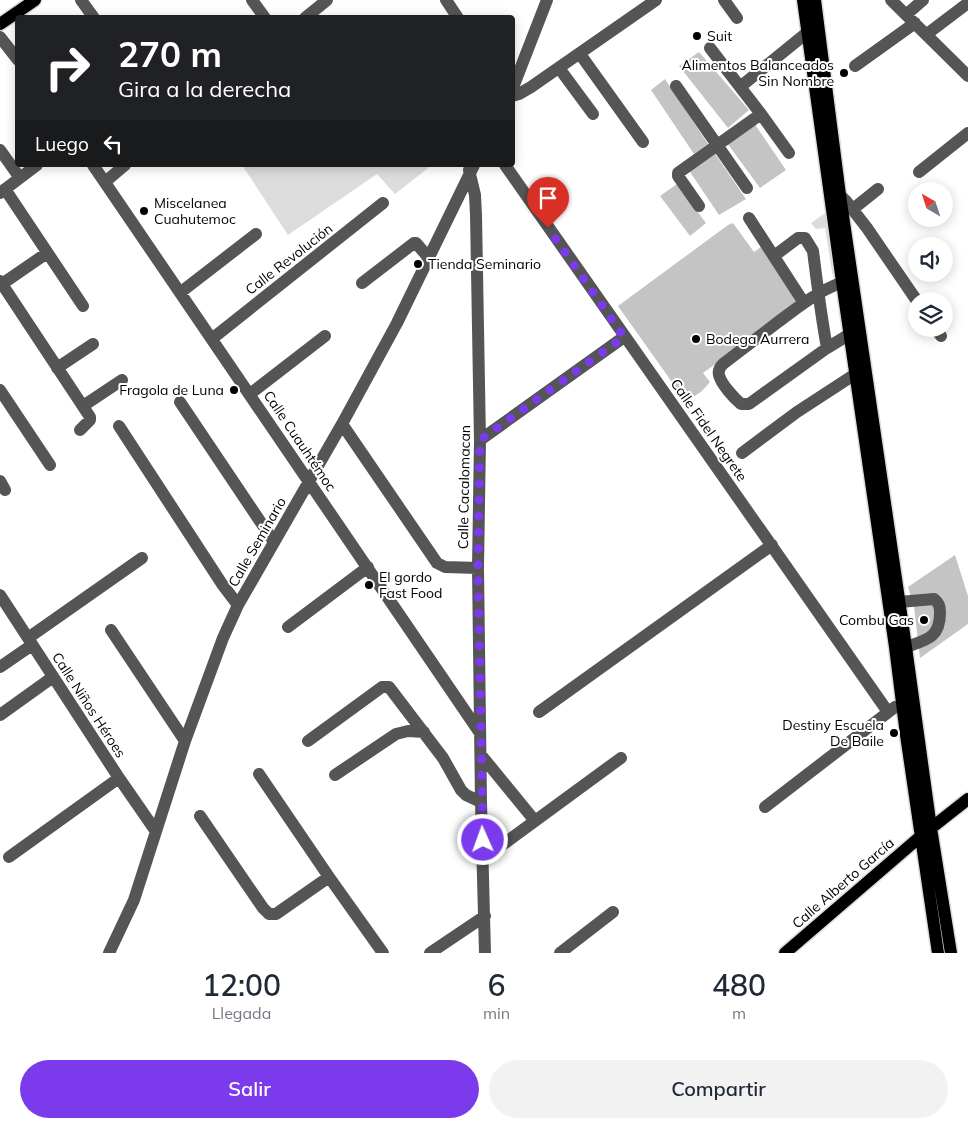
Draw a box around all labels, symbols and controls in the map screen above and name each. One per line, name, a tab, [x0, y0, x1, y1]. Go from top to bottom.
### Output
place label: Suit	[707, 27, 732, 45]
marker: Suit	[691, 30, 703, 42]
text: 270 m	[118, 32, 222, 76]
icon: right	[35, 35, 100, 100]
place label: Alimentos Balanceados Sin Nombre	[682, 56, 834, 90]
marker: Alimentos Balanceados Sin Nombre	[838, 67, 850, 79]
text: Gira a la derecha	[118, 75, 291, 103]
icon: left	[99, 130, 127, 158]
text: Luego	[35, 132, 89, 156]
pin	[527, 177, 569, 228]
north arrow	[908, 182, 952, 228]
map controls	[908, 182, 953, 337]
icon: arrive	[534, 184, 562, 212]
place label: Miscelanea Cuahutemoc	[154, 194, 236, 228]
marker: Miscelanea Cuahutemoc	[138, 205, 150, 217]
street label: Calle Revolución	[242, 219, 336, 299]
button: sound	[908, 237, 953, 282]
place label: Tienda Seminario	[428, 255, 541, 273]
marker: Tienda Seminario	[412, 258, 424, 270]
button: layers	[908, 292, 953, 337]
place label: Bodega Aurrera	[706, 330, 810, 348]
marker: Bodega Aurrera	[690, 333, 702, 345]
street label: Calle Fidel Negrete	[667, 375, 751, 485]
place label: Fragola de Luna	[119, 381, 224, 399]
marker: Fragola de Luna	[228, 384, 240, 396]
street label: Calle Cuauhtémoc	[260, 387, 340, 495]
street label: Calle Cacalomacan	[454, 425, 474, 549]
street label: Calle Seminario	[224, 494, 290, 590]
place label: El gordo Fast Food	[379, 568, 442, 602]
marker: El gordo Fast Food	[363, 579, 375, 591]
place label: Combu Gas	[839, 611, 914, 629]
marker: Combu Gas	[918, 614, 930, 626]
street label: Calle Niños Héroes	[48, 649, 130, 761]
place label: Destiny Escuela De Baile	[782, 716, 884, 750]
marker: Destiny Escuela De Baile	[888, 727, 900, 739]
position arrow	[456, 813, 508, 865]
street label: Calle Alberto García	[788, 834, 898, 932]
text: 12:00	[202, 966, 281, 1004]
text: 6	[488, 966, 506, 1004]
text: 480	[712, 966, 766, 1004]
text: Llegada	[212, 1003, 271, 1023]
text: min	[483, 1003, 510, 1023]
text: m	[732, 1003, 746, 1023]
button: Salir	[20, 1060, 479, 1118]
button: Compartir	[489, 1060, 948, 1118]

